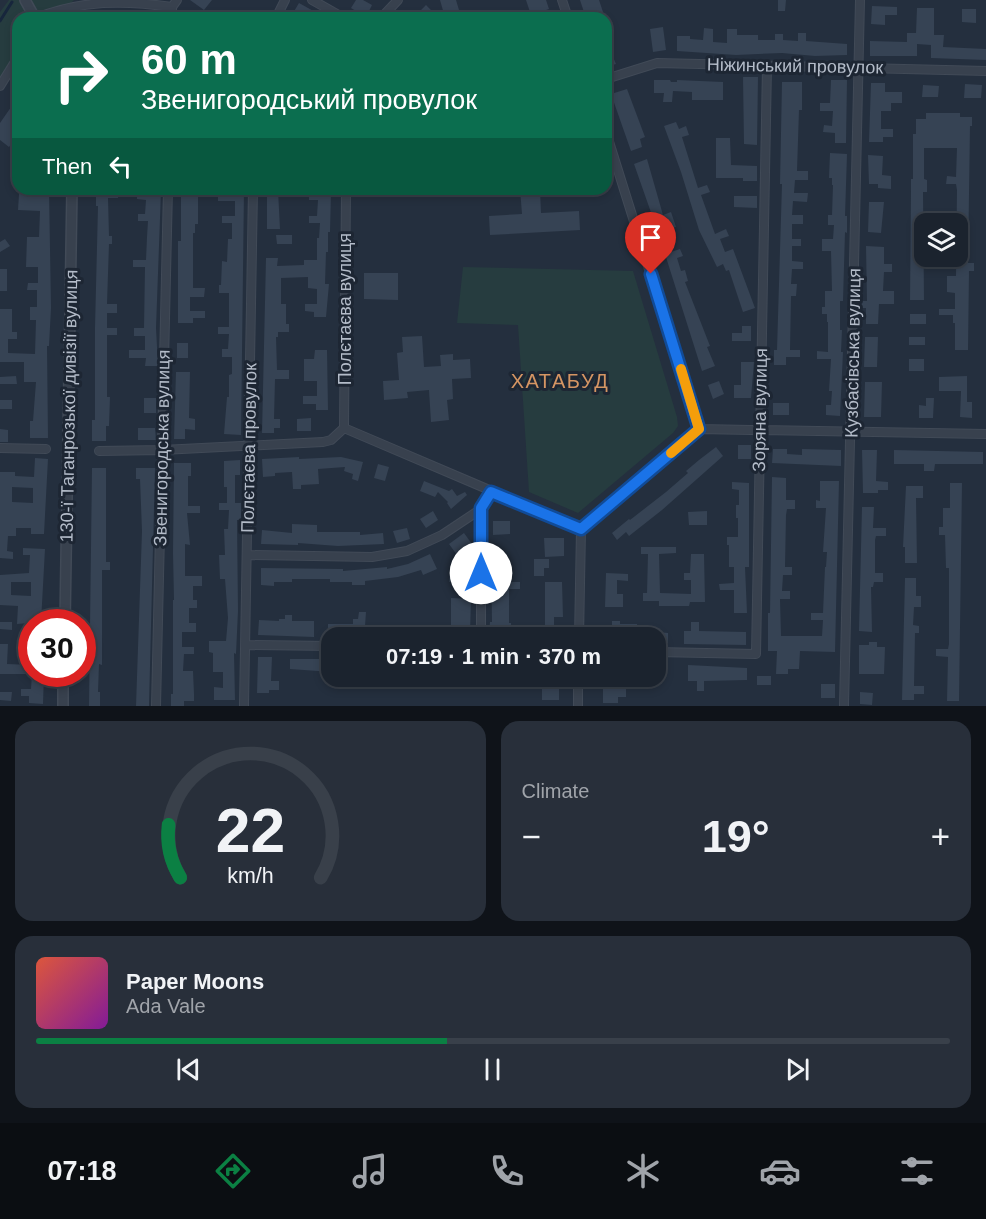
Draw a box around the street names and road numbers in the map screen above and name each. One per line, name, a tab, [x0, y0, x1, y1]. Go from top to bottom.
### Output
street label: Ніжинський провулок	[707, 54, 884, 78]
street label: Полєтаєва вулиця	[335, 233, 355, 385]
street label: Кузбасівська вулиця	[842, 268, 864, 438]
street label: 130-ї Таганрозької дивізії вулиця	[57, 270, 81, 542]
street label: Зоряна вулиця	[749, 348, 771, 472]
street label: Звенигородська вулиця	[150, 350, 174, 546]
street label: Полєтаєва провулок	[238, 363, 260, 533]

